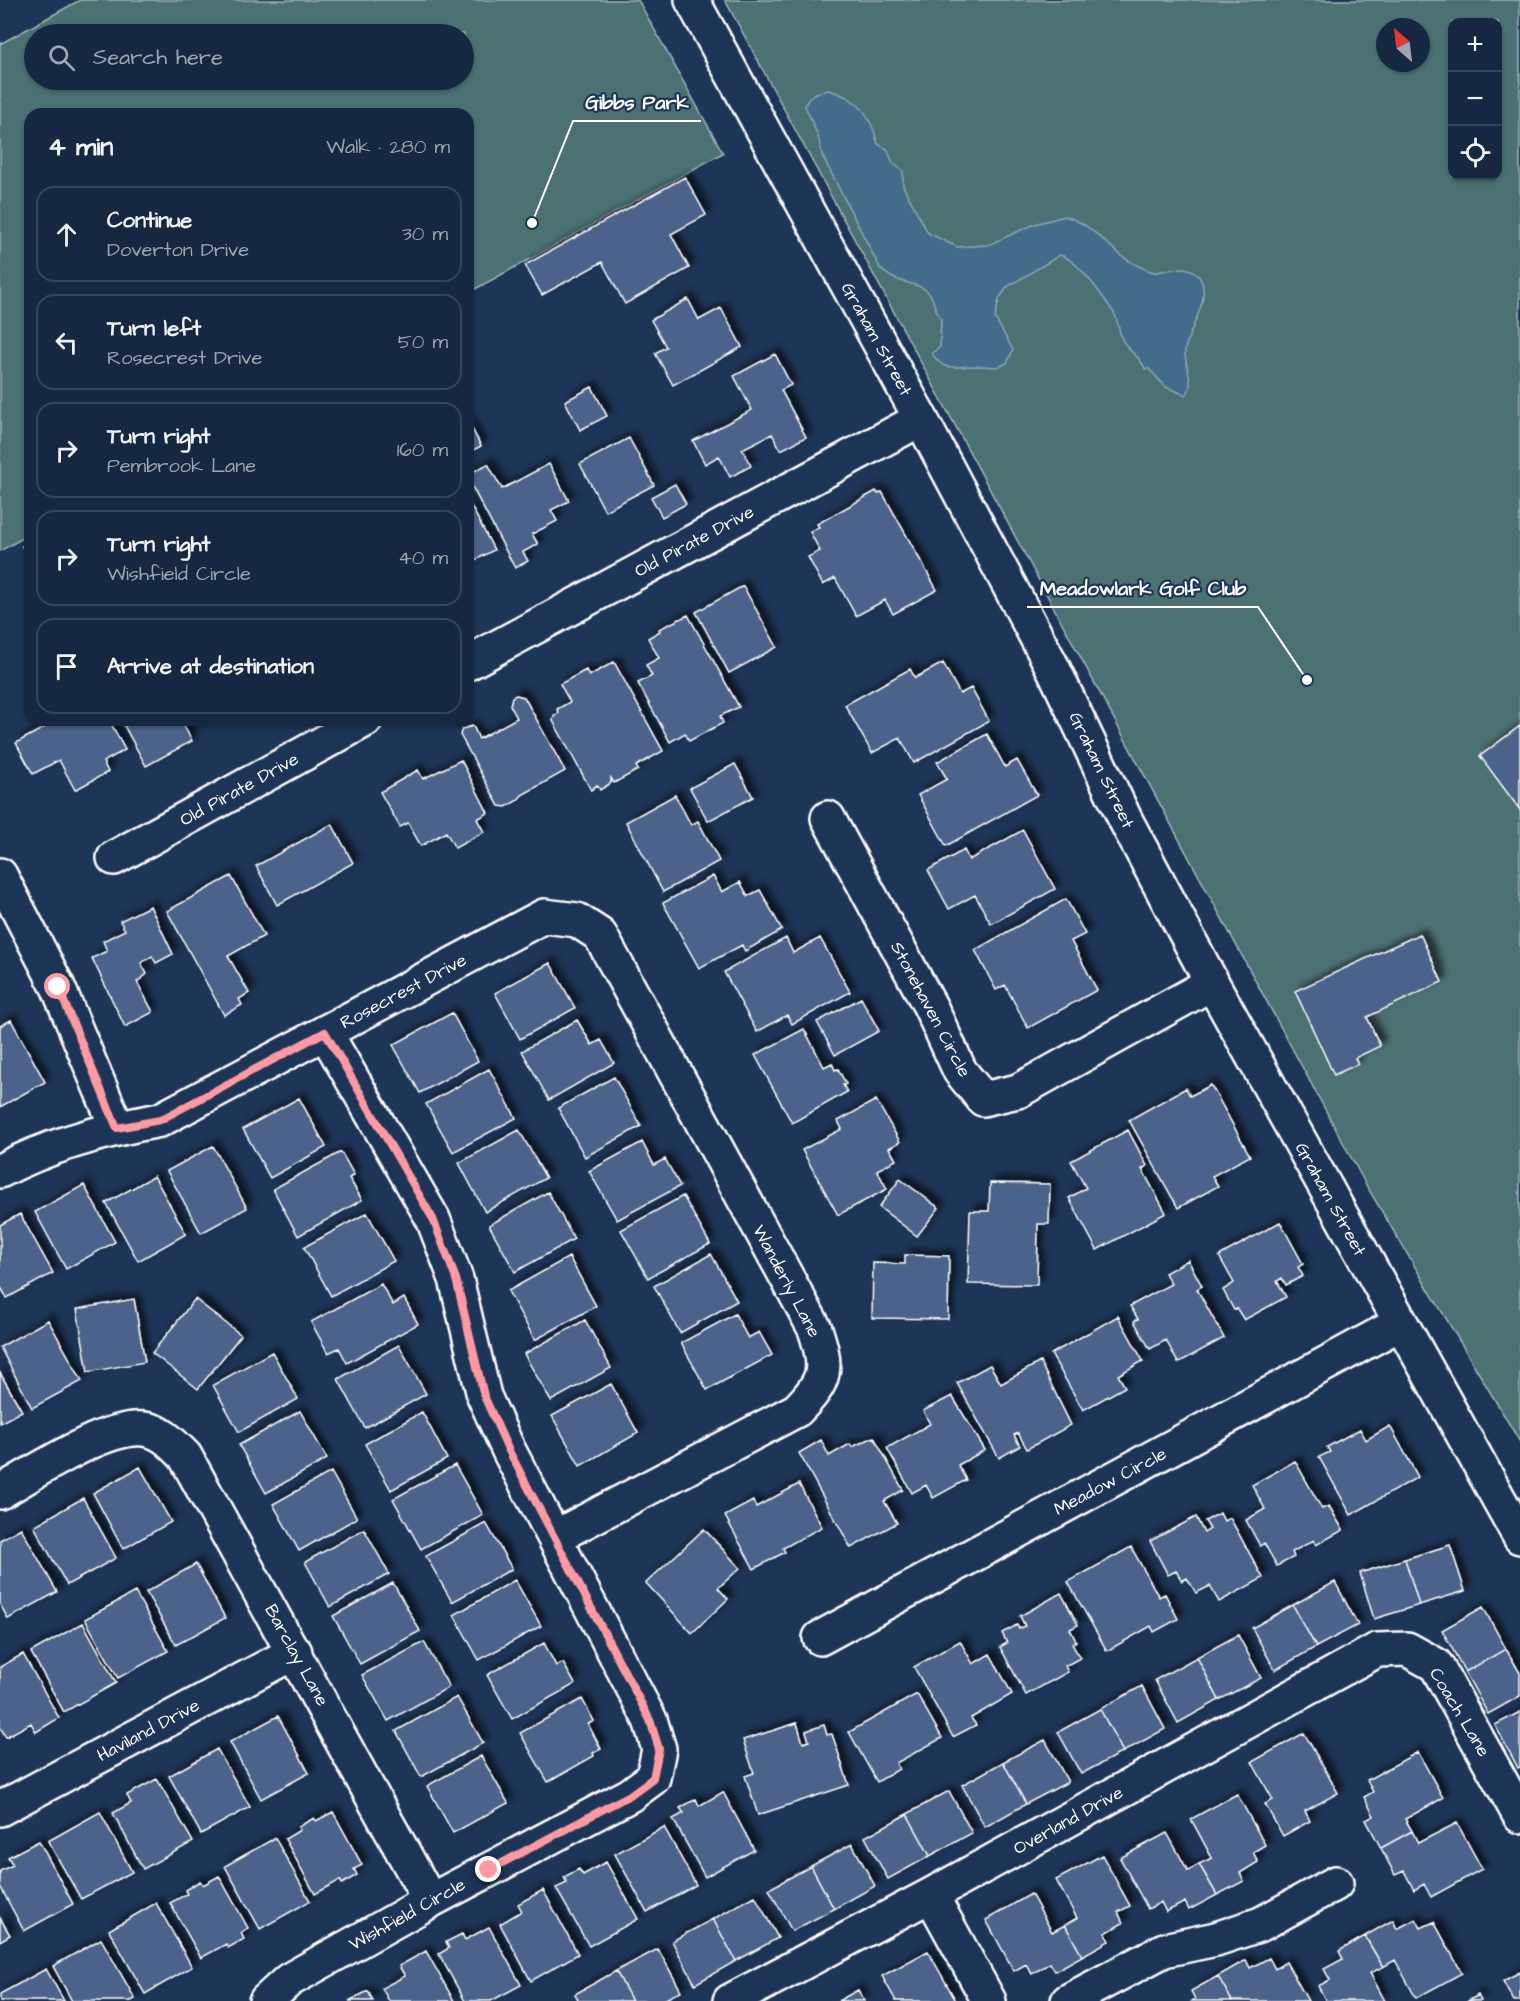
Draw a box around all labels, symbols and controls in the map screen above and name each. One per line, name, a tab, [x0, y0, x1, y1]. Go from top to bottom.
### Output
north arrow	[1376, 18, 1430, 72]
map controls	[1448, 18, 1502, 180]
button: +	[1448, 18, 1502, 72]
search box	[24, 24, 474, 90]
icon: search	[45, 41, 78, 74]
text: Search here	[93, 42, 223, 73]
button: −	[1448, 72, 1502, 126]
callout: Gibbs Park	[573, 83, 701, 121]
text: Gibbs Park	[585, 89, 690, 117]
button: locate	[1448, 126, 1502, 180]
text: 4 min	[48, 129, 113, 165]
text: Walk · 280 m	[326, 133, 450, 161]
text: Continue	[107, 205, 192, 236]
icon: ahead	[50, 218, 83, 251]
text: 30 m	[402, 220, 448, 248]
text: Doverton Drive	[107, 236, 249, 264]
street label: Graham Street	[835, 278, 918, 401]
text: Turn left	[107, 313, 201, 344]
icon: left	[50, 326, 83, 359]
text: 50 m	[398, 328, 448, 356]
text: Rosecrest Drive	[107, 344, 262, 372]
text: Turn right	[107, 421, 210, 452]
icon: right	[50, 434, 83, 467]
text: 160 m	[397, 436, 448, 464]
text: Pembrook Lane	[107, 452, 256, 480]
street label: Old Pirate Drive	[630, 499, 759, 584]
text: Turn right	[107, 529, 210, 560]
icon: right	[50, 542, 83, 575]
text: 40 m	[398, 544, 448, 572]
text: Wishfield Circle	[107, 560, 251, 588]
callout: Meadowlark Golf Club	[1027, 569, 1258, 607]
text: Meadowlark Golf Club	[1040, 575, 1247, 603]
icon: arrive	[50, 650, 83, 683]
text: Arrive at destination	[107, 651, 314, 682]
street label: Graham Street	[1063, 708, 1141, 833]
street label: Old Pirate Drive	[175, 746, 303, 832]
street label: Stonehaven Circle	[884, 937, 977, 1082]
street label: Rosecrest Drive	[336, 947, 471, 1035]
route start	[44, 973, 70, 999]
street label: Graham Street	[1289, 1138, 1372, 1261]
street label: Wanderly Lane	[745, 1221, 827, 1343]
street label: Meadow Circle	[1050, 1441, 1171, 1522]
street label: Barclay Lane	[257, 1600, 335, 1711]
street label: Coach Lane	[1423, 1663, 1496, 1762]
street label: Haviland Drive	[93, 1693, 204, 1768]
street label: Overland Drive	[1009, 1780, 1128, 1861]
route end	[475, 1856, 501, 1882]
street label: Wishfield Circle	[345, 1872, 470, 1957]

